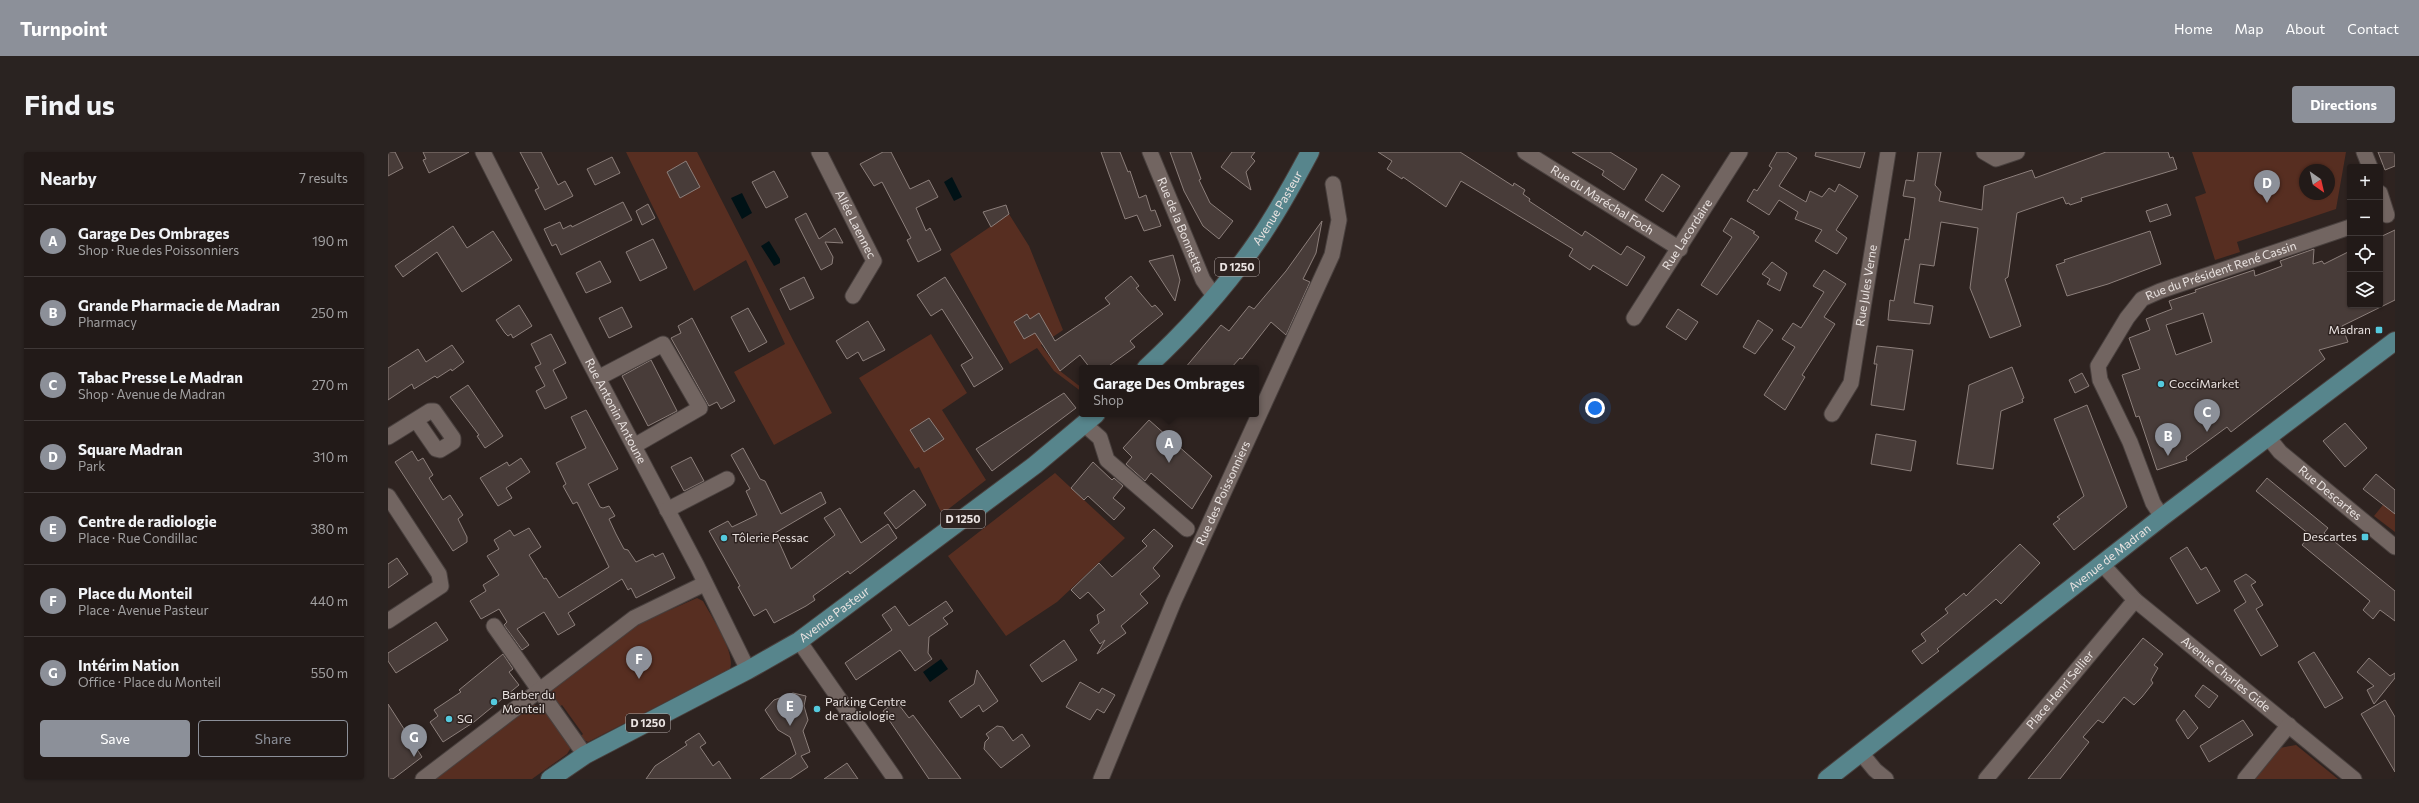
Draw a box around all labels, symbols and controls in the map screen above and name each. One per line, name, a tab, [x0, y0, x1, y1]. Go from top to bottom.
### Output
text: Turnpoint	[20, 17, 108, 40]
text: Home	[2174, 20, 2213, 37]
text: Map	[2235, 20, 2263, 37]
text: About	[2285, 20, 2325, 37]
text: Contact	[2347, 20, 2399, 37]
button: Directions	[2292, 86, 2395, 123]
text: Find us	[24, 87, 115, 121]
street label: Rue du Maréchal Foch	[1549, 162, 1657, 237]
north arrow	[2299, 164, 2335, 200]
map controls	[2347, 164, 2383, 308]
button: +	[2347, 164, 2383, 200]
text: Nearby	[40, 168, 97, 189]
street label: Avenue Pasteur	[1249, 168, 1305, 247]
text: 7 results	[299, 170, 348, 186]
pin: D	[2254, 170, 2280, 203]
street label: Rue de la Bonnette	[1155, 175, 1207, 274]
street label: Allée Laennec	[833, 187, 880, 261]
street label: Rue Lacordaire	[1659, 196, 1714, 272]
button: −	[2347, 200, 2383, 236]
text: Garage Des Ombrages	[78, 224, 230, 242]
text: A	[48, 233, 58, 249]
text: 190 m	[312, 233, 348, 249]
button: locate	[2347, 236, 2383, 272]
street label: Rue du Président René Cassin	[2143, 238, 2298, 303]
text: Shop · Rue des Poissonniers	[78, 242, 239, 258]
street label: Rue Jules Verne	[1852, 244, 1879, 327]
road number: D 1250	[1215, 258, 1259, 276]
button: layers	[2347, 272, 2383, 308]
text: Grande Pharmacie de Madran	[78, 296, 280, 314]
text: B	[49, 305, 57, 321]
text: 250 m	[311, 305, 348, 321]
text: Pharmacy	[78, 314, 137, 330]
place label: Madran	[2329, 322, 2371, 336]
marker: Madran	[2374, 325, 2384, 335]
street label: Rue Antonin Antoune	[583, 356, 650, 466]
popup	[1079, 365, 1259, 417]
text: Tabac Presse Le Madran	[78, 368, 243, 386]
text: Garage Des Ombrages	[1093, 374, 1245, 392]
place label: CocciMarket	[2169, 376, 2239, 390]
text: C	[49, 377, 57, 393]
text: 270 m	[312, 377, 348, 393]
marker: CocciMarket	[2156, 379, 2166, 389]
text: Shop · Avenue de Madran	[78, 386, 225, 402]
text: Shop	[1093, 392, 1124, 408]
your location	[1585, 398, 1605, 418]
pin: C	[2194, 399, 2220, 432]
pin: B	[2155, 423, 2181, 456]
pin: A	[1156, 430, 1182, 463]
street label: Rue des Poissonniers	[1192, 438, 1252, 547]
text: Square Madran	[78, 440, 183, 458]
text: D	[48, 449, 58, 465]
text: 310 m	[313, 449, 348, 465]
text: Park	[78, 458, 105, 474]
street label: Rue Descartes	[2296, 462, 2365, 523]
road number: D 1250	[941, 510, 985, 528]
text: Centre de radiologie	[78, 512, 217, 530]
text: E	[49, 521, 57, 537]
text: 380 m	[310, 521, 348, 537]
street label: Avenue de Madran	[2065, 521, 2153, 593]
place label: Descartes	[2303, 529, 2357, 543]
text: Place · Rue Condillac	[78, 530, 198, 546]
place label: Tôlerie Pessac	[732, 530, 809, 544]
marker: Descartes	[2360, 532, 2370, 542]
marker: Tôlerie Pessac	[719, 533, 729, 543]
street label: Avenue Pasteur	[796, 583, 872, 645]
text: Place du Monteil	[78, 584, 192, 602]
text: F	[49, 593, 57, 609]
text: 440 m	[310, 593, 348, 609]
text: Place · Avenue Pasteur	[78, 602, 209, 618]
street label: Avenue Charles Gide	[2179, 633, 2274, 714]
pin: F	[626, 646, 652, 679]
street label: Place Henri Sellier	[2023, 647, 2096, 731]
text: Intérim Nation	[78, 656, 179, 674]
text: G	[48, 665, 58, 681]
text: 550 m	[311, 665, 348, 681]
text: Office · Place du Monteil	[78, 674, 221, 690]
place label: Barber du Monteil	[502, 687, 555, 715]
pin: E	[777, 693, 803, 726]
place label: Parking Centre de radiologie	[825, 694, 906, 722]
marker: Barber du Monteil	[489, 697, 499, 707]
marker: Parking Centre de radiologie	[812, 704, 822, 714]
place label: SG	[457, 711, 473, 725]
marker: SG	[444, 714, 454, 724]
road number: D 1250	[626, 714, 670, 732]
button: Save	[40, 720, 190, 757]
button: Share	[198, 720, 348, 757]
pin: G	[401, 724, 427, 757]

